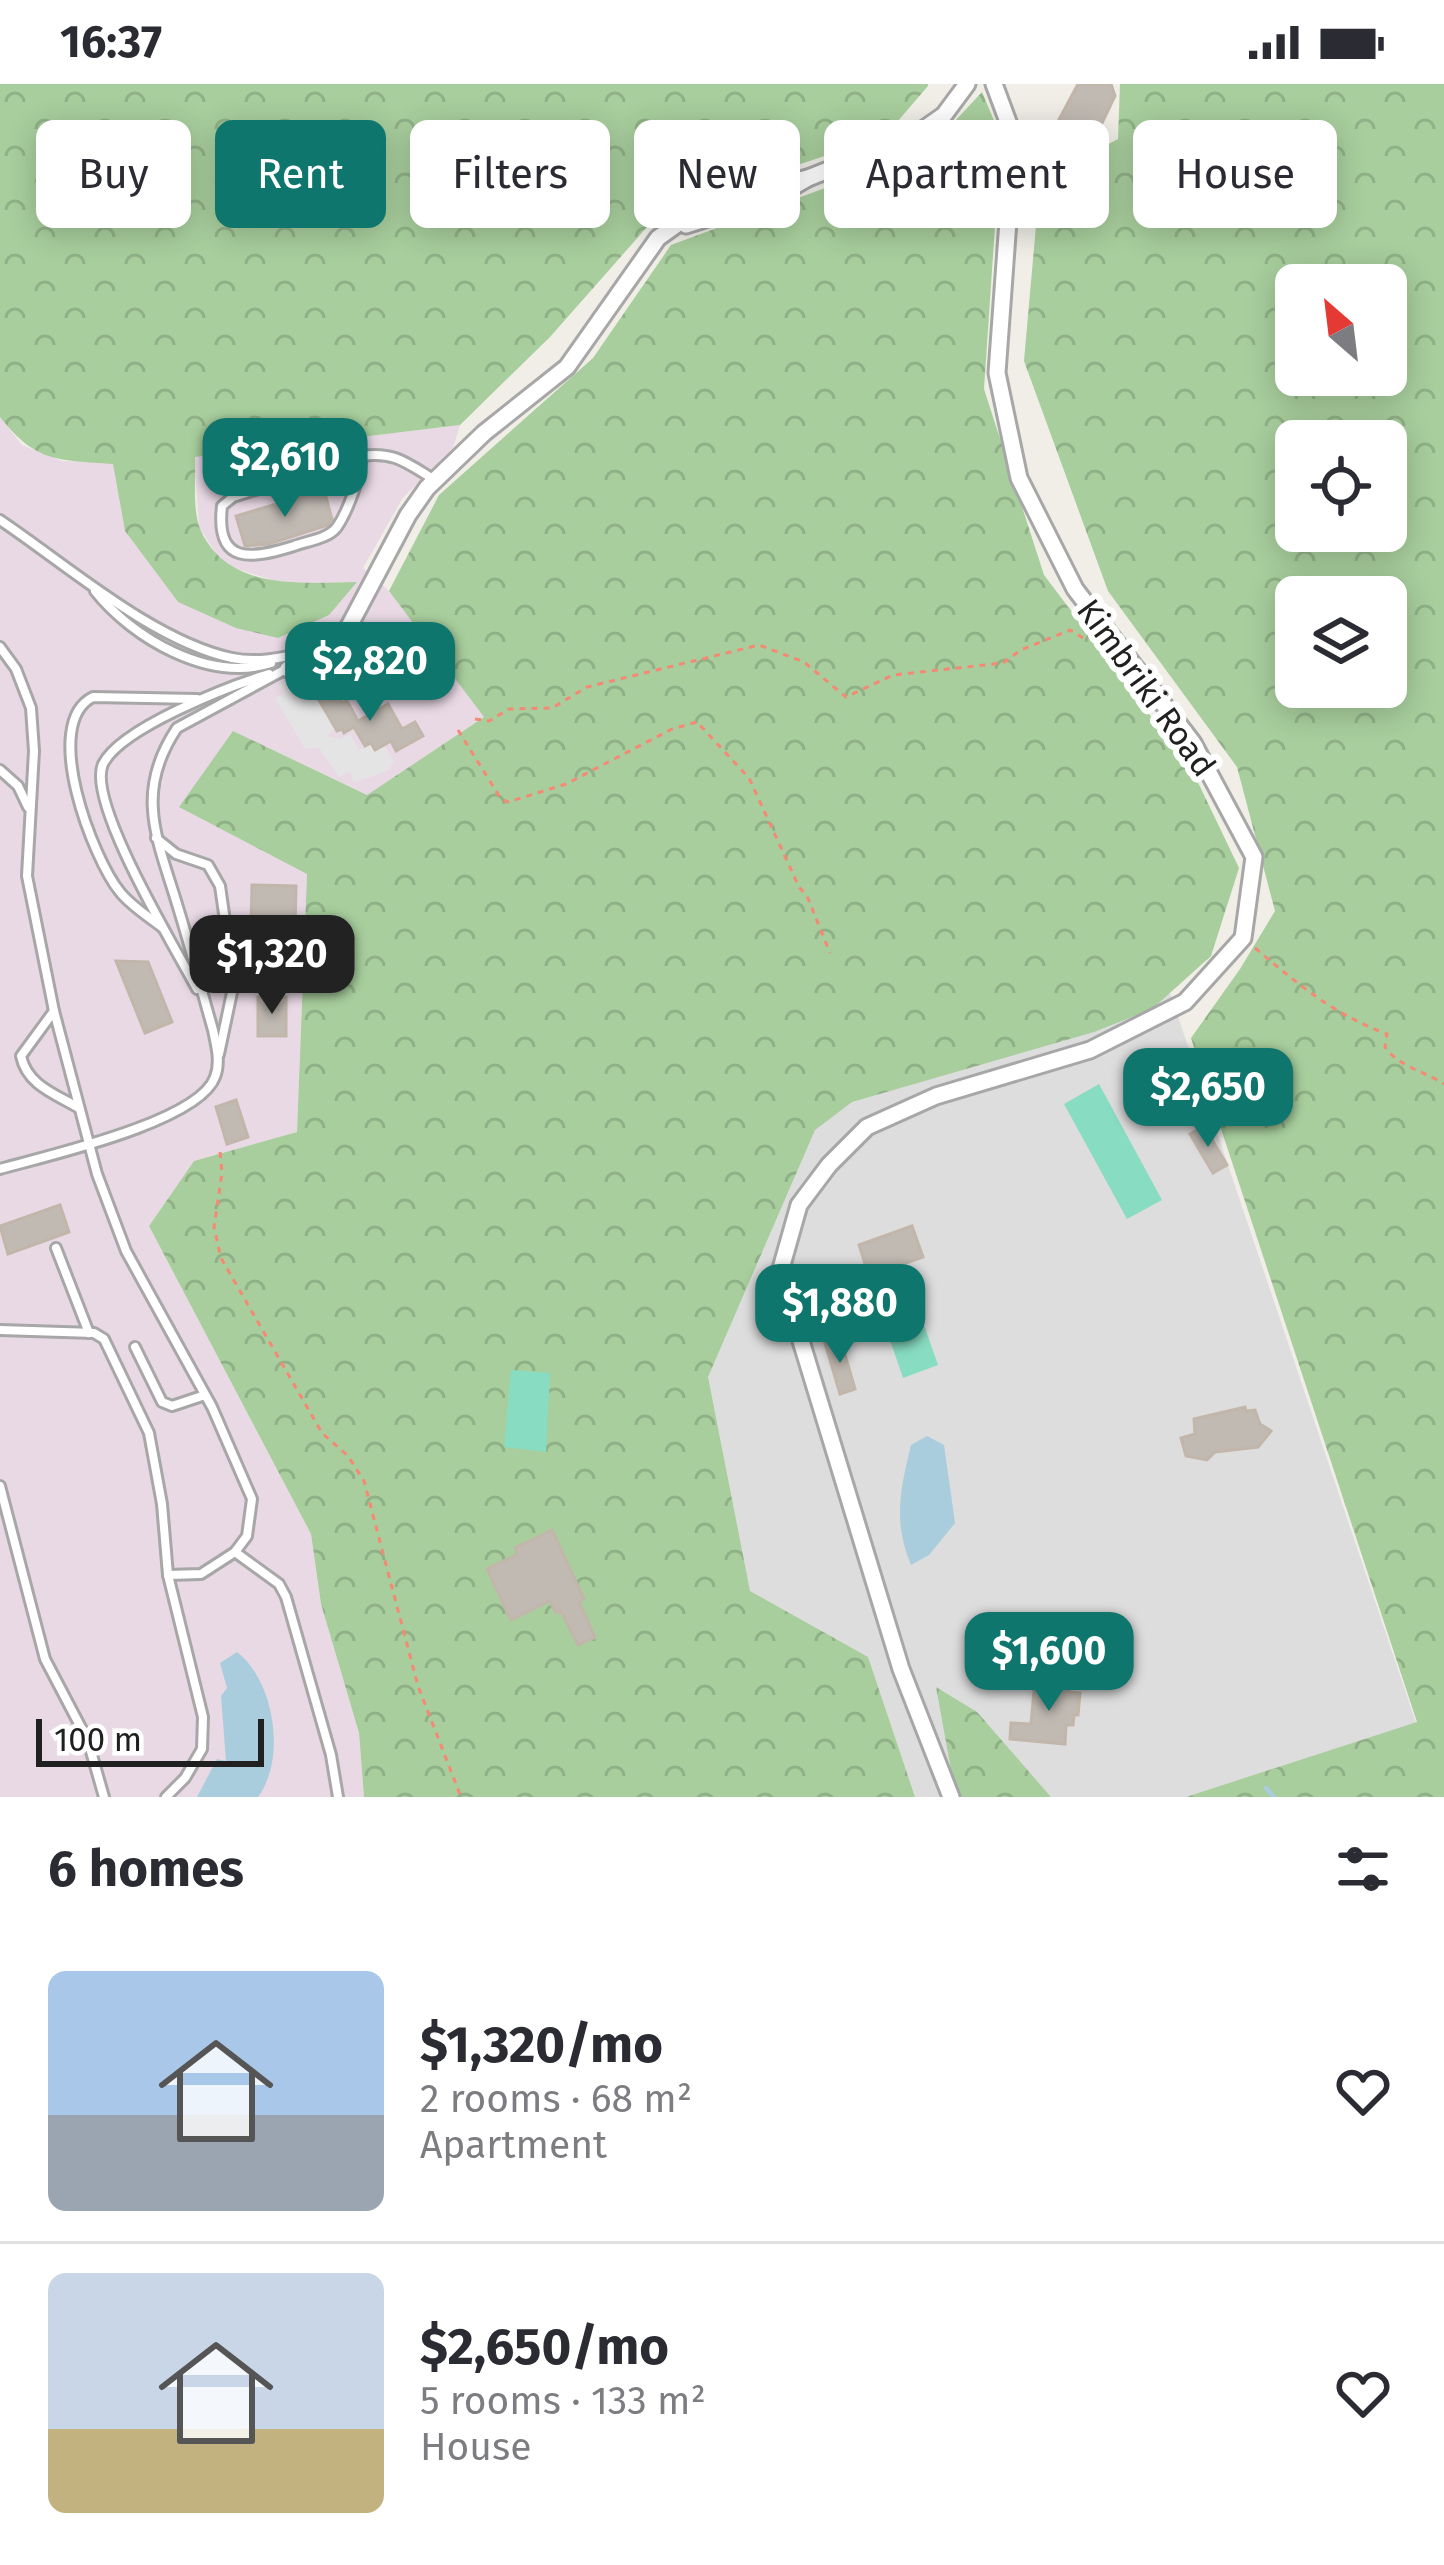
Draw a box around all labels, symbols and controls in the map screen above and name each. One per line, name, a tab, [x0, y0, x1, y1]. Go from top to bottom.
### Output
text: 16:37	[60, 15, 162, 69]
chip: Buy	[36, 120, 191, 228]
chip: Rent	[215, 120, 386, 228]
chip: Filters	[410, 120, 610, 228]
chip: New	[634, 120, 800, 228]
chip: Apartment	[824, 120, 1109, 228]
chip: House	[1133, 120, 1337, 228]
north arrow	[1275, 264, 1407, 396]
map controls	[1275, 264, 1407, 708]
pin: $2,610	[187, 418, 383, 520]
button: locate	[1275, 420, 1407, 552]
text: $2,610	[230, 434, 340, 480]
button: layers	[1275, 576, 1407, 708]
street label: Kimbriki Road	[1068, 591, 1224, 785]
pin: $2,820	[272, 622, 468, 724]
text: $2,820	[312, 638, 428, 684]
pin: $1,320	[174, 915, 370, 1017]
text: $1,320	[217, 931, 327, 977]
pin: $2,650	[1110, 1048, 1306, 1150]
text: $2,650	[1150, 1064, 1266, 1110]
pin: $1,880	[742, 1264, 938, 1366]
text: $1,880	[782, 1280, 898, 1326]
pin: $1,600	[951, 1612, 1147, 1714]
text: $1,600	[992, 1628, 1106, 1674]
scale bar	[36, 1713, 264, 1766]
text: 100 m	[54, 1720, 142, 1760]
icon: filters	[1330, 1836, 1396, 1902]
text: 6 homes	[48, 1838, 244, 1900]
text: $1,320/mo	[420, 2014, 663, 2076]
icon: home	[144, 2019, 288, 2163]
icon: heart	[1330, 2058, 1396, 2124]
text: 2 rooms · 68 m²	[420, 2076, 692, 2122]
text: Apartment	[420, 2122, 607, 2168]
text: $2,650/mo	[420, 2316, 669, 2378]
icon: home	[144, 2321, 288, 2465]
icon: heart	[1330, 2360, 1396, 2426]
text: 5 rooms · 133 m²	[420, 2378, 706, 2424]
text: House	[420, 2424, 531, 2470]

